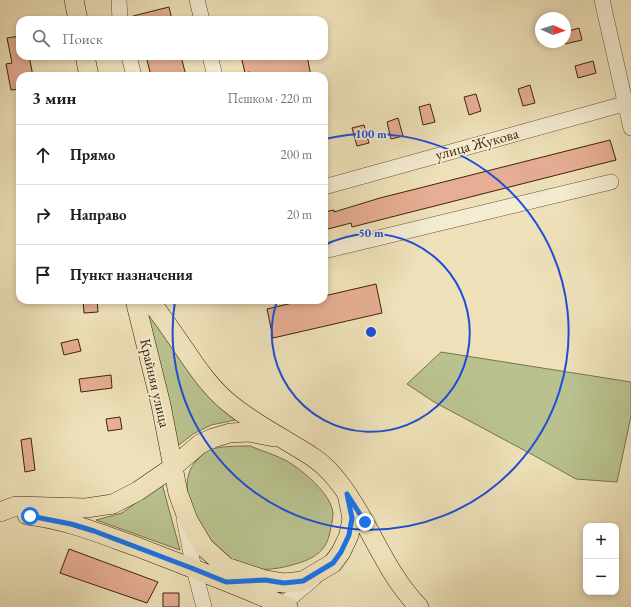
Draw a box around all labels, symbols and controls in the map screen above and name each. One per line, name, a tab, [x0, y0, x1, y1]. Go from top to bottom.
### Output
north arrow	[535, 12, 571, 48]
search box	[16, 16, 328, 60]
icon: search	[30, 27, 52, 49]
text: Поиск	[62, 29, 103, 48]
text: 3 мин	[32, 87, 76, 109]
text: Пешком · 220 m	[228, 90, 312, 107]
street label: улица Жукова	[433, 123, 521, 164]
text: 100 m	[355, 126, 387, 142]
icon: ahead	[32, 144, 54, 166]
text: Прямо	[70, 145, 115, 164]
text: 200 m	[281, 146, 312, 163]
icon: right	[32, 204, 54, 226]
text: Направо	[70, 205, 127, 224]
text: 20 m	[287, 206, 312, 223]
text: 50 m	[358, 225, 384, 241]
icon: arrive	[32, 264, 54, 286]
text: Пункт назначения	[70, 265, 193, 284]
centre of rings	[364, 325, 378, 339]
street label: Крайняя улица	[136, 337, 175, 429]
route start	[21, 507, 39, 525]
route end	[356, 513, 374, 531]
map controls	[583, 523, 619, 595]
button: +	[583, 523, 619, 559]
button: −	[583, 559, 619, 595]

